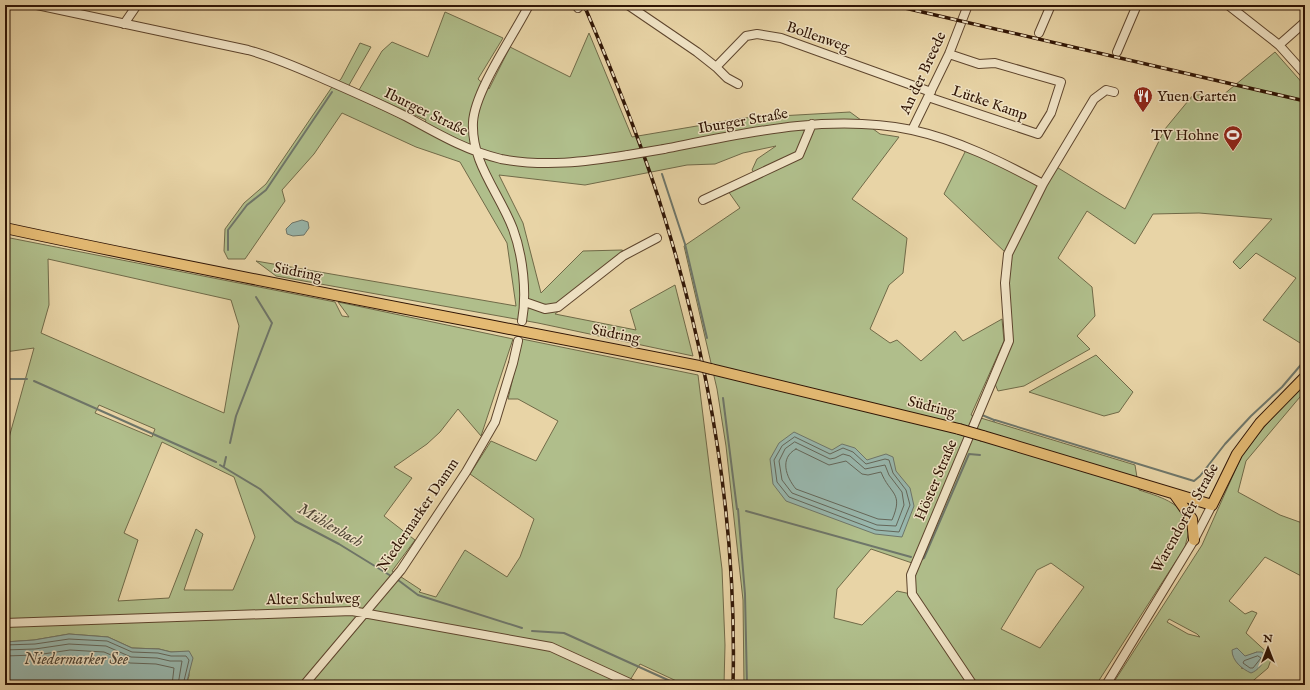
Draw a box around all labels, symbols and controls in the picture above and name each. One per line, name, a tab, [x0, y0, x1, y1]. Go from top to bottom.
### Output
street label: Bollenweg	[784, 17, 853, 57]
street label: An der Breede	[895, 28, 950, 118]
street label: Lütke Kamp	[950, 81, 1030, 125]
street label: Iburger Straße	[381, 84, 471, 141]
restaurant icon: Yuen Garten	[1132, 85, 1154, 113]
place label: Yuen Garten	[1157, 87, 1236, 106]
street label: Iburger Straße	[697, 104, 790, 138]
sports icon: TV Hohne	[1222, 124, 1244, 152]
place label: TV Hohne	[1151, 126, 1219, 145]
street label: Südring	[272, 258, 325, 286]
street label: Südring	[590, 320, 643, 348]
street label: Südring	[906, 392, 959, 422]
street label: Höster Straße	[910, 436, 962, 523]
street label: Niedermarker Damm	[373, 454, 463, 575]
street label: Warendorfer Straße	[1147, 460, 1223, 576]
water label: Mühlenbach	[294, 499, 366, 553]
street label: Alter Schulweg	[265, 589, 361, 609]
north arrow	[1248, 628, 1288, 668]
text: N	[1262, 632, 1273, 646]
water label: Niedermarker See	[24, 650, 129, 670]

